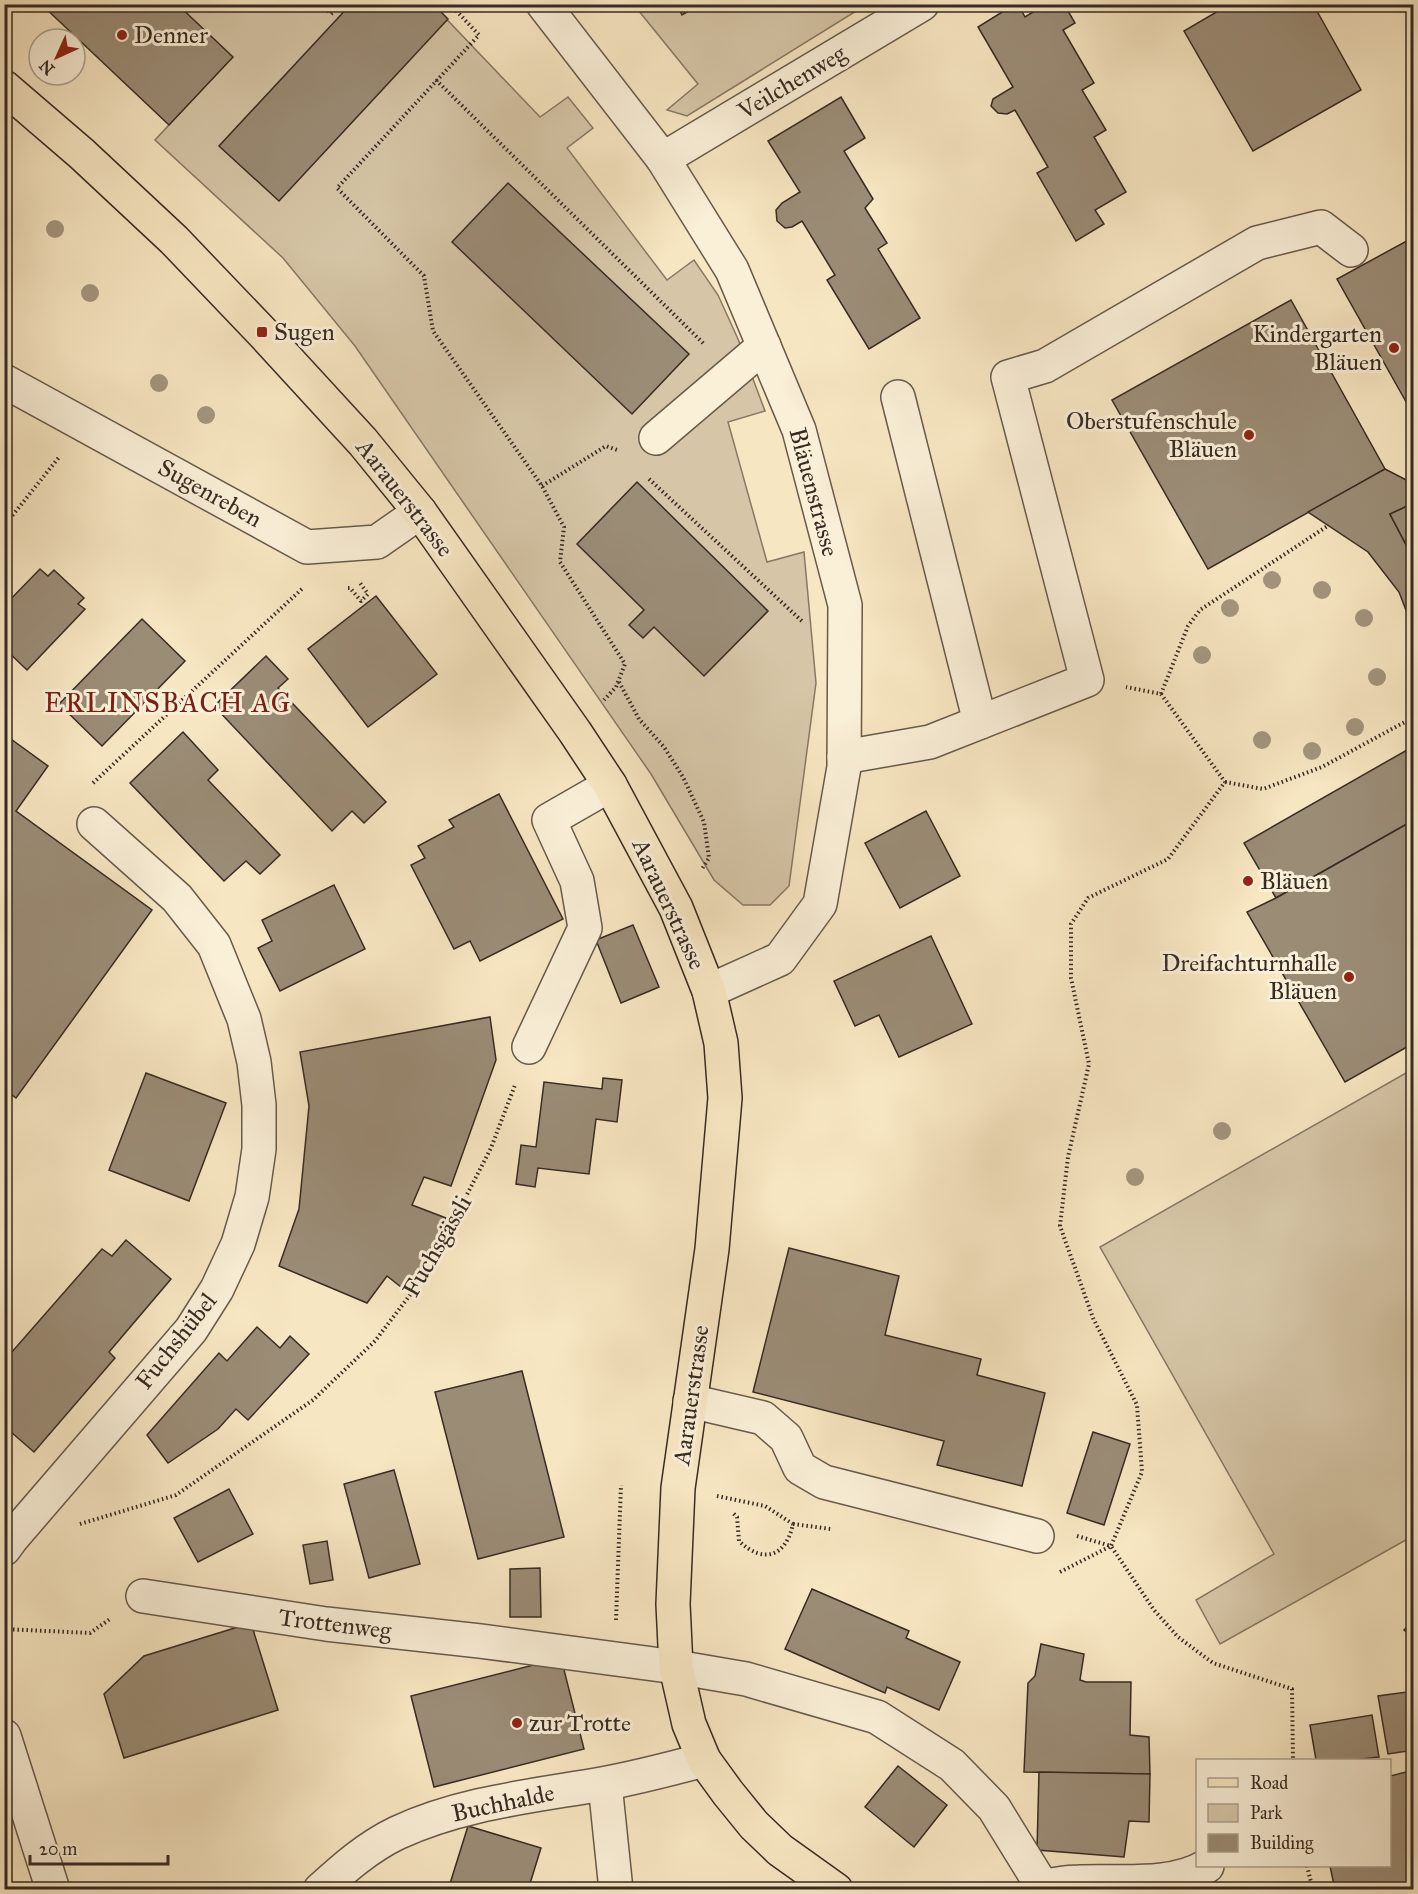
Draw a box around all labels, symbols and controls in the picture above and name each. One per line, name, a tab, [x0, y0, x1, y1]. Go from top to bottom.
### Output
place label: Denner	[134, 20, 208, 50]
north arrow	[27, 27, 87, 87]
marker: Denner	[115, 28, 129, 42]
street label: Veilchenweg	[732, 38, 852, 126]
text: N	[35, 55, 58, 79]
place label: Sugen	[274, 317, 335, 347]
place label: Kindergarten Bläuen	[1253, 319, 1382, 377]
marker: Sugen	[255, 325, 269, 339]
marker: Kindergarten Bläuen	[1387, 341, 1401, 355]
place label: Oberstufenschule Bläuen	[1066, 406, 1237, 464]
street label: Bläuenstrasse	[782, 424, 846, 560]
marker: Oberstufenschule Bläuen	[1242, 428, 1256, 442]
street label: Aarauerstrasse	[349, 432, 460, 563]
street label: Sugenreben	[153, 452, 267, 534]
district label: ERLINSBACH AG	[44, 686, 292, 719]
street label: Aarauerstrasse	[625, 833, 712, 974]
place label: Bläuen	[1260, 866, 1328, 896]
marker: Bläuen	[1241, 874, 1255, 888]
place label: Dreifachturnhalle Bläuen	[1161, 948, 1337, 1006]
marker: Dreifachturnhalle Bläuen	[1342, 970, 1356, 984]
street label: Fuchsgässli	[396, 1189, 478, 1302]
street label: Fuchshübel	[129, 1286, 223, 1395]
street label: Aarauerstrasse	[666, 1323, 716, 1468]
street label: Trottenweg	[277, 1602, 394, 1646]
place label: zur Trotte	[529, 1708, 631, 1738]
marker: zur Trotte	[510, 1716, 524, 1730]
legend	[1196, 1759, 1391, 1867]
text: Road	[1250, 1772, 1288, 1794]
street label: Buchhalde	[449, 1778, 557, 1828]
text: Park	[1250, 1802, 1283, 1824]
scale bar	[30, 1828, 168, 1866]
text: Building	[1250, 1832, 1314, 1855]
text: 20 m	[39, 1838, 77, 1860]

